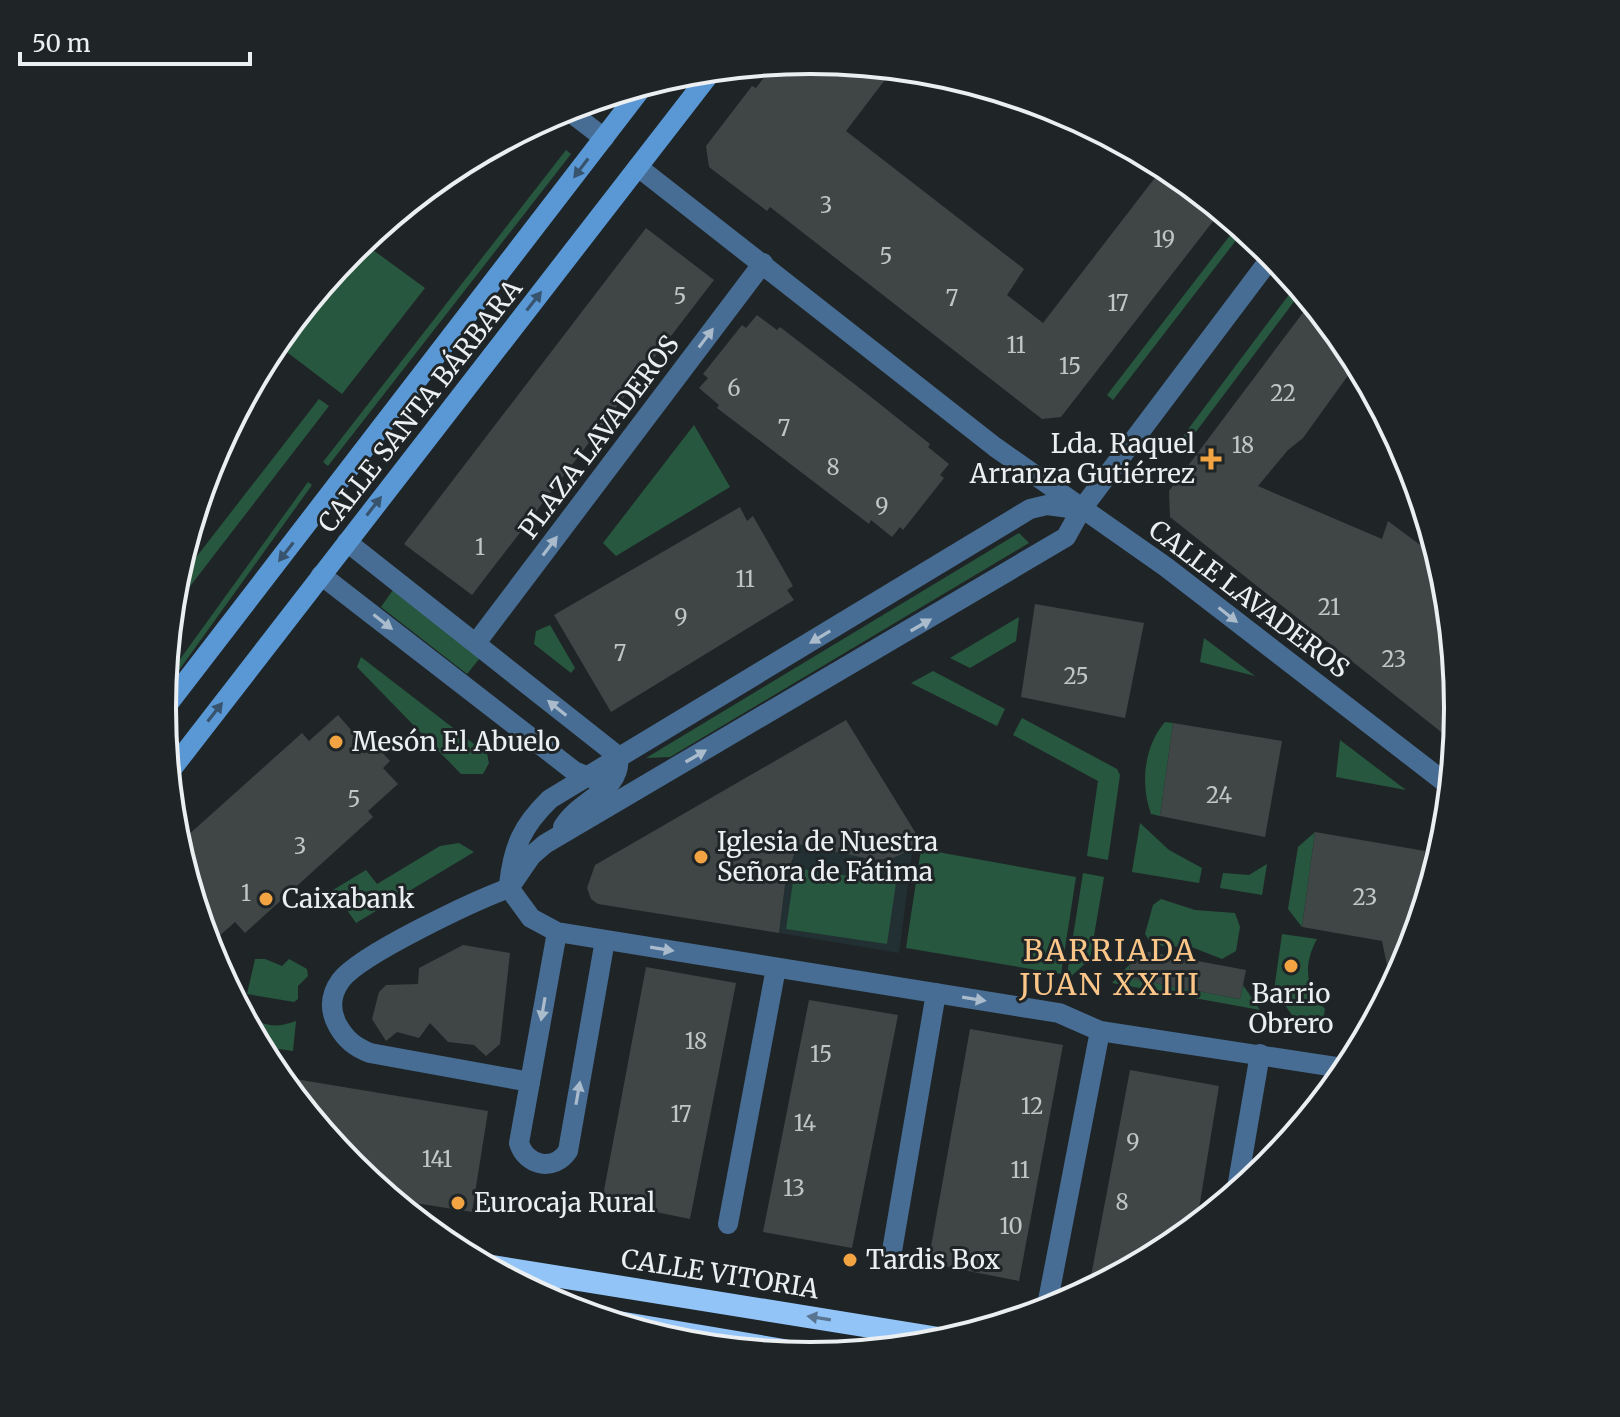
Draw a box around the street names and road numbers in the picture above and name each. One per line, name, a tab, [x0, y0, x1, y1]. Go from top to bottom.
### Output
street label: CALLE SANTA BÁRBARA	[310, 271, 529, 539]
street label: PLAZA LAVADEROS	[511, 329, 686, 545]
street label: CALLE LAVADEROS	[1142, 512, 1356, 685]
street label: CALLE VITORIA	[619, 1242, 822, 1306]

